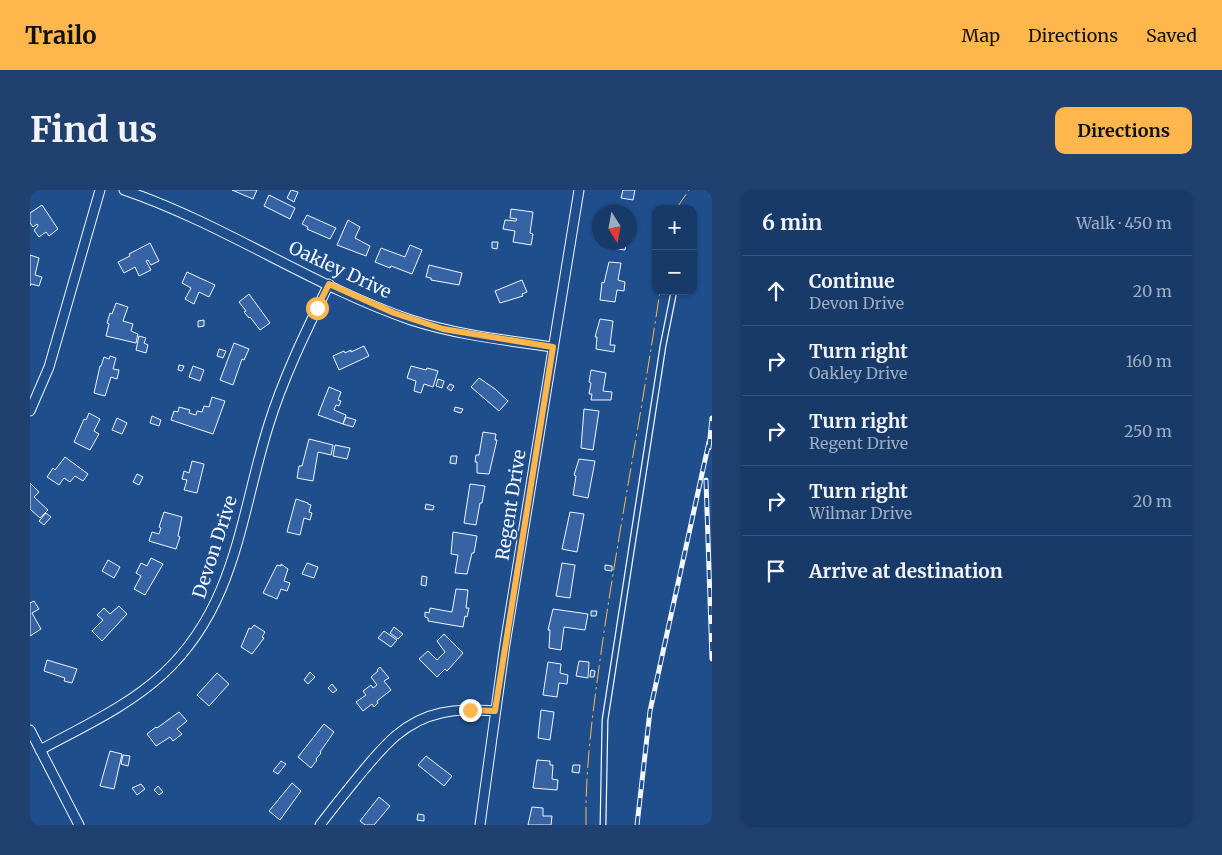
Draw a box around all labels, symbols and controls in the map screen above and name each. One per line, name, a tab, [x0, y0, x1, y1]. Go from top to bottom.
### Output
text: Trailo	[25, 20, 97, 51]
text: Map	[962, 24, 1000, 47]
text: Directions	[1028, 24, 1118, 47]
text: Saved	[1146, 24, 1197, 47]
button: Directions	[1055, 107, 1192, 154]
text: Find us	[30, 108, 157, 152]
north arrow	[592, 205, 637, 250]
map controls	[652, 205, 697, 295]
button: +	[652, 205, 697, 250]
text: 6 min	[762, 209, 822, 236]
text: Walk · 450 m	[1076, 213, 1172, 233]
street label: Oakley Drive	[285, 236, 395, 303]
button: −	[652, 250, 697, 295]
text: Continue	[809, 269, 895, 293]
icon: ahead	[762, 277, 790, 305]
text: 20 m	[1133, 281, 1172, 301]
text: Devon Drive	[809, 293, 904, 313]
route start	[306, 297, 329, 320]
text: Turn right	[809, 339, 908, 363]
icon: right	[762, 347, 790, 375]
text: 160 m	[1126, 351, 1172, 371]
text: Oakley Drive	[809, 363, 907, 383]
text: Turn right	[809, 409, 908, 433]
icon: right	[762, 417, 790, 445]
text: 250 m	[1124, 421, 1172, 441]
text: Regent Drive	[809, 433, 908, 453]
street label: Regent Drive	[490, 448, 531, 562]
text: Turn right	[809, 479, 908, 503]
icon: right	[762, 487, 790, 515]
text: 20 m	[1133, 491, 1172, 511]
street label: Devon Drive	[187, 492, 242, 601]
text: Wilmar Drive	[809, 503, 912, 523]
icon: arrive	[762, 557, 790, 585]
text: Arrive at destination	[809, 559, 1003, 583]
route end	[459, 699, 482, 722]

